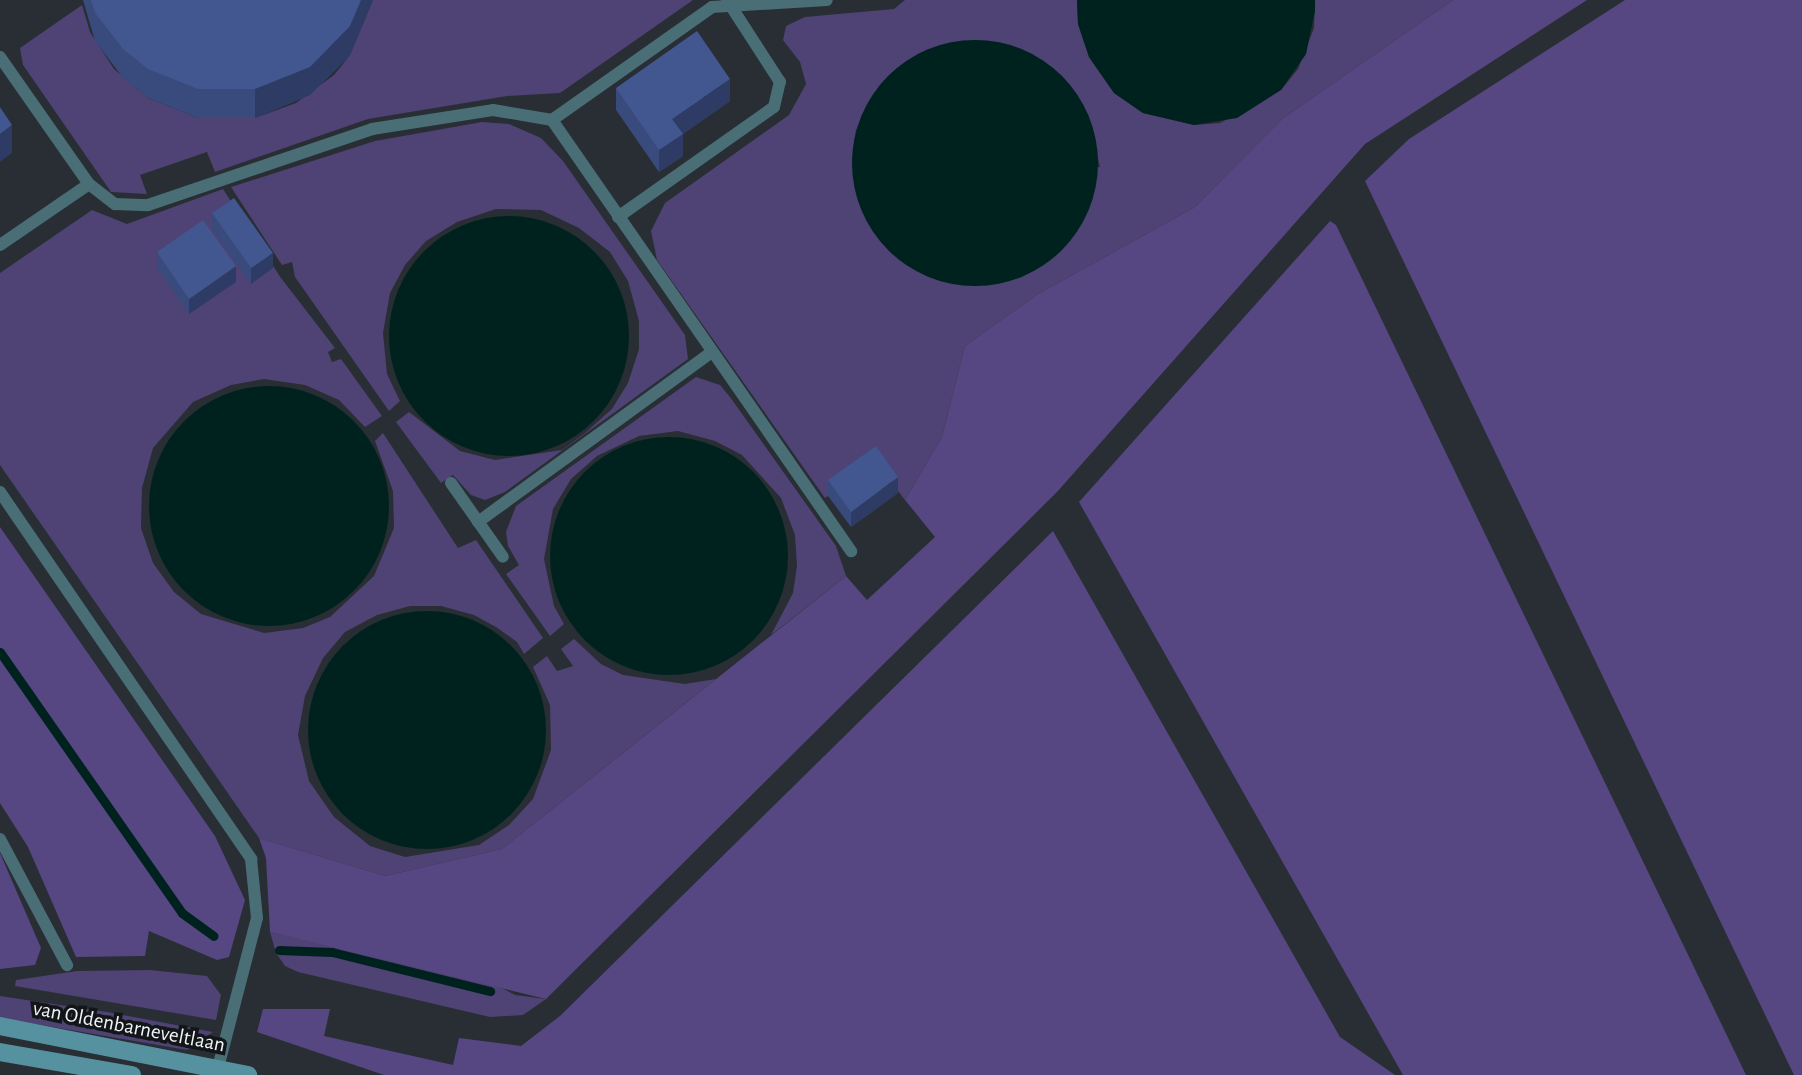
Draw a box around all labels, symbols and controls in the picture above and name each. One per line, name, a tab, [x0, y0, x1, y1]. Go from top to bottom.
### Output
street label: van Oldenbarneveltlaan	[31, 996, 227, 1058]

